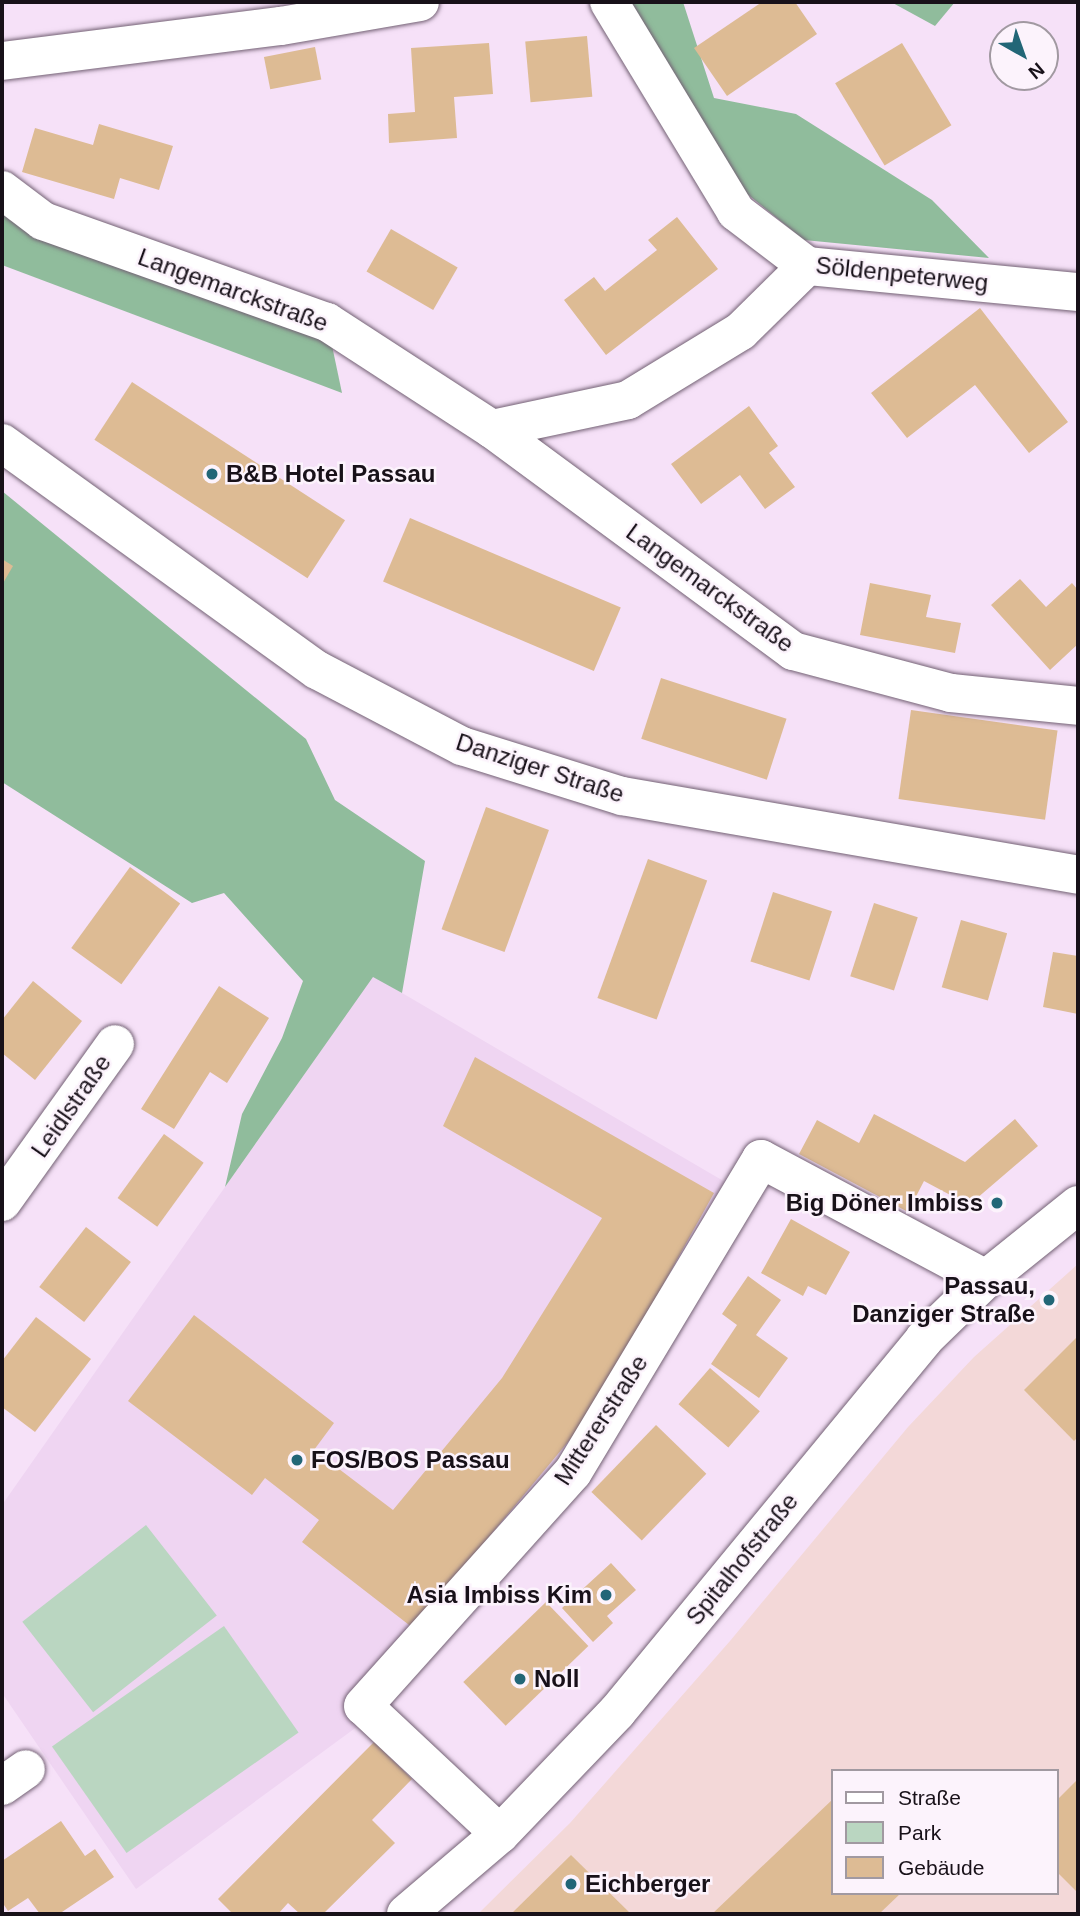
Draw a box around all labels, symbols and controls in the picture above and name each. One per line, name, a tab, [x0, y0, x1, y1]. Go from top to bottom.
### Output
north arrow	[989, 21, 1059, 91]
text: N	[1025, 58, 1049, 83]
street label: Langemarckstraße	[134, 242, 332, 338]
street label: Söldenpeterweg	[814, 251, 990, 297]
place label: B&B Hotel Passau	[226, 460, 435, 488]
marker: B&B Hotel Passau	[204, 466, 220, 482]
street label: Langemarckstraße	[621, 518, 799, 658]
street label: Danziger Straße	[452, 727, 628, 809]
street label: Leidlstraße	[25, 1049, 117, 1163]
place label: Big Döner Imbiss	[786, 1189, 983, 1217]
marker: Big Döner Imbiss	[989, 1195, 1005, 1211]
place label: Passau, Danziger Straße	[852, 1272, 1035, 1328]
marker: Passau, Danziger Straße	[1041, 1292, 1057, 1308]
street label: Mittererstraße	[548, 1350, 654, 1490]
place label: FOS/BOS Passau	[311, 1446, 510, 1474]
marker: FOS/BOS Passau	[289, 1452, 305, 1468]
street label: Spitalhofstraße	[680, 1487, 804, 1631]
place label: Asia Imbiss Kim	[407, 1581, 592, 1609]
marker: Asia Imbiss Kim	[598, 1587, 614, 1603]
place label: Noll	[534, 1665, 579, 1693]
marker: Noll	[512, 1671, 528, 1687]
legend	[832, 1769, 1059, 1895]
text: Straße	[898, 1786, 961, 1809]
text: Park	[898, 1821, 941, 1844]
text: Gebäude	[898, 1856, 984, 1879]
place label: Eichberger	[585, 1870, 710, 1898]
marker: Eichberger	[563, 1876, 579, 1892]

